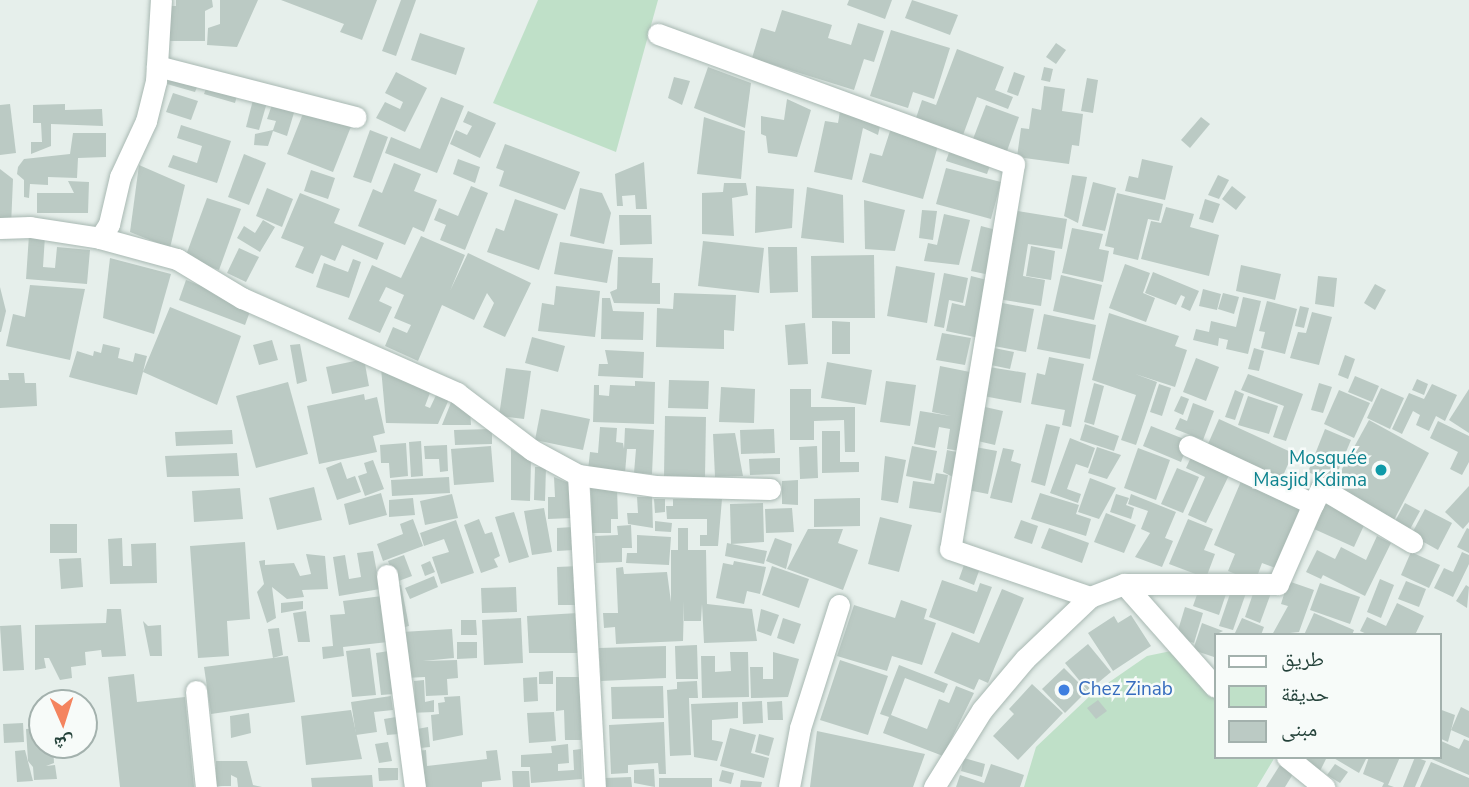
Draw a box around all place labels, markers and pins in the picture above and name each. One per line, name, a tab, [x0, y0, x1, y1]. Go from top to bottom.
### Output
place label: Mosquée Masjid Kdima	[1253, 448, 1367, 492]
marker: Mosquée Masjid Kdima	[1373, 462, 1389, 478]
place label: Chez Zinab	[1078, 679, 1173, 701]
marker: Chez Zinab	[1056, 682, 1072, 698]

